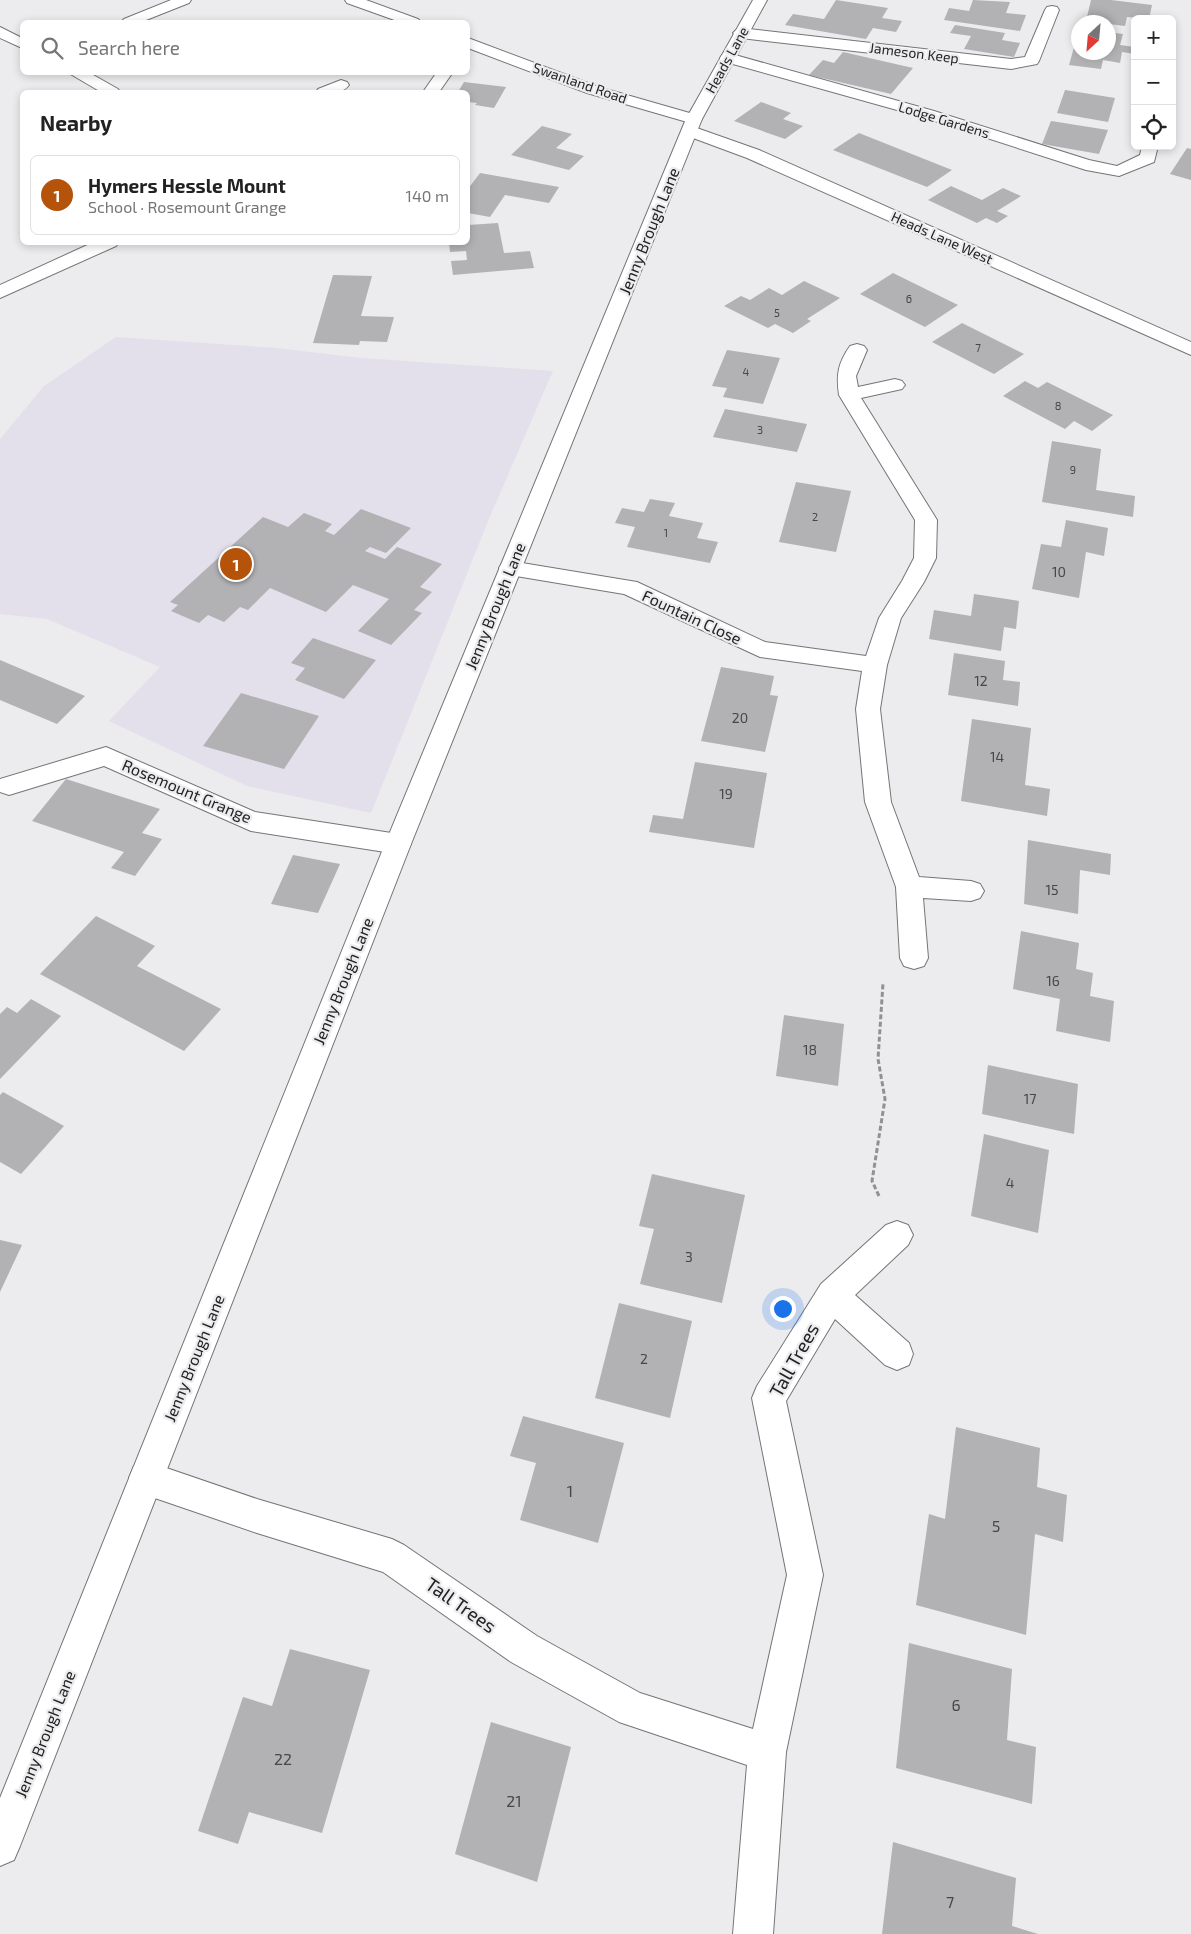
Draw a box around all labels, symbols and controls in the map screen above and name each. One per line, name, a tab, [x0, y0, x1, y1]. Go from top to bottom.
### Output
north arrow	[1071, 15, 1116, 60]
map controls	[1131, 15, 1176, 150]
button: +	[1131, 15, 1176, 60]
search box	[20, 20, 470, 75]
street label: Heads Lane	[701, 24, 752, 96]
icon: search	[38, 34, 66, 62]
text: Search here	[78, 36, 180, 59]
street label: Jameson Keep	[868, 39, 960, 66]
street label: Swanland Road	[531, 58, 629, 107]
button: −	[1131, 60, 1176, 105]
street label: Lodge Gardens	[897, 98, 992, 141]
button: locate	[1131, 105, 1176, 150]
text: Nearby	[40, 110, 112, 135]
street label: Jenny Brough Lane	[614, 165, 683, 297]
text: Hymers Hessle Mount	[88, 174, 286, 197]
text: 1	[54, 186, 60, 205]
text: 140 m	[406, 186, 449, 205]
text: School · Rosemount Grange	[88, 197, 286, 216]
street label: Heads Lane West	[889, 208, 996, 268]
house number: 6	[906, 292, 912, 305]
house number: 5	[774, 306, 780, 319]
house number: 7	[975, 341, 981, 354]
house number: 4	[743, 365, 750, 378]
house number: 8	[1055, 399, 1061, 412]
house number: 3	[757, 423, 763, 436]
house number: 9	[1070, 463, 1076, 476]
house number: 2	[812, 510, 818, 523]
house number: 1	[664, 526, 668, 539]
street label: Jenny Brough Lane	[460, 540, 529, 672]
pin: 1	[220, 545, 252, 583]
house number: 10	[1052, 563, 1066, 580]
street label: Fountain Close	[640, 585, 745, 648]
house number: 12	[974, 672, 988, 689]
house number: 20	[732, 709, 748, 726]
house number: 14	[990, 748, 1004, 765]
street label: Rosemount Grange	[120, 755, 255, 826]
house number: 19	[719, 785, 733, 802]
house number: 15	[1045, 881, 1059, 898]
street label: Jenny Brough Lane	[308, 915, 377, 1047]
house number: 16	[1046, 972, 1060, 989]
house number: 18	[803, 1041, 817, 1058]
house number: 17	[1024, 1090, 1036, 1107]
house number: 4	[1006, 1174, 1014, 1191]
house number: 3	[685, 1248, 693, 1265]
street label: Jenny Brough Lane	[159, 1292, 228, 1424]
your location	[770, 1296, 796, 1322]
street label: Tall Trees	[764, 1319, 823, 1401]
house number: 2	[640, 1350, 648, 1367]
house number: 1	[567, 1481, 573, 1500]
house number: 5	[992, 1516, 1000, 1535]
street label: Tall Trees	[422, 1572, 501, 1637]
street label: Jenny Brough Lane	[10, 1668, 79, 1800]
house number: 6	[951, 1695, 961, 1714]
house number: 22	[274, 1749, 292, 1768]
house number: 21	[506, 1791, 522, 1810]
house number: 7	[946, 1892, 954, 1911]

